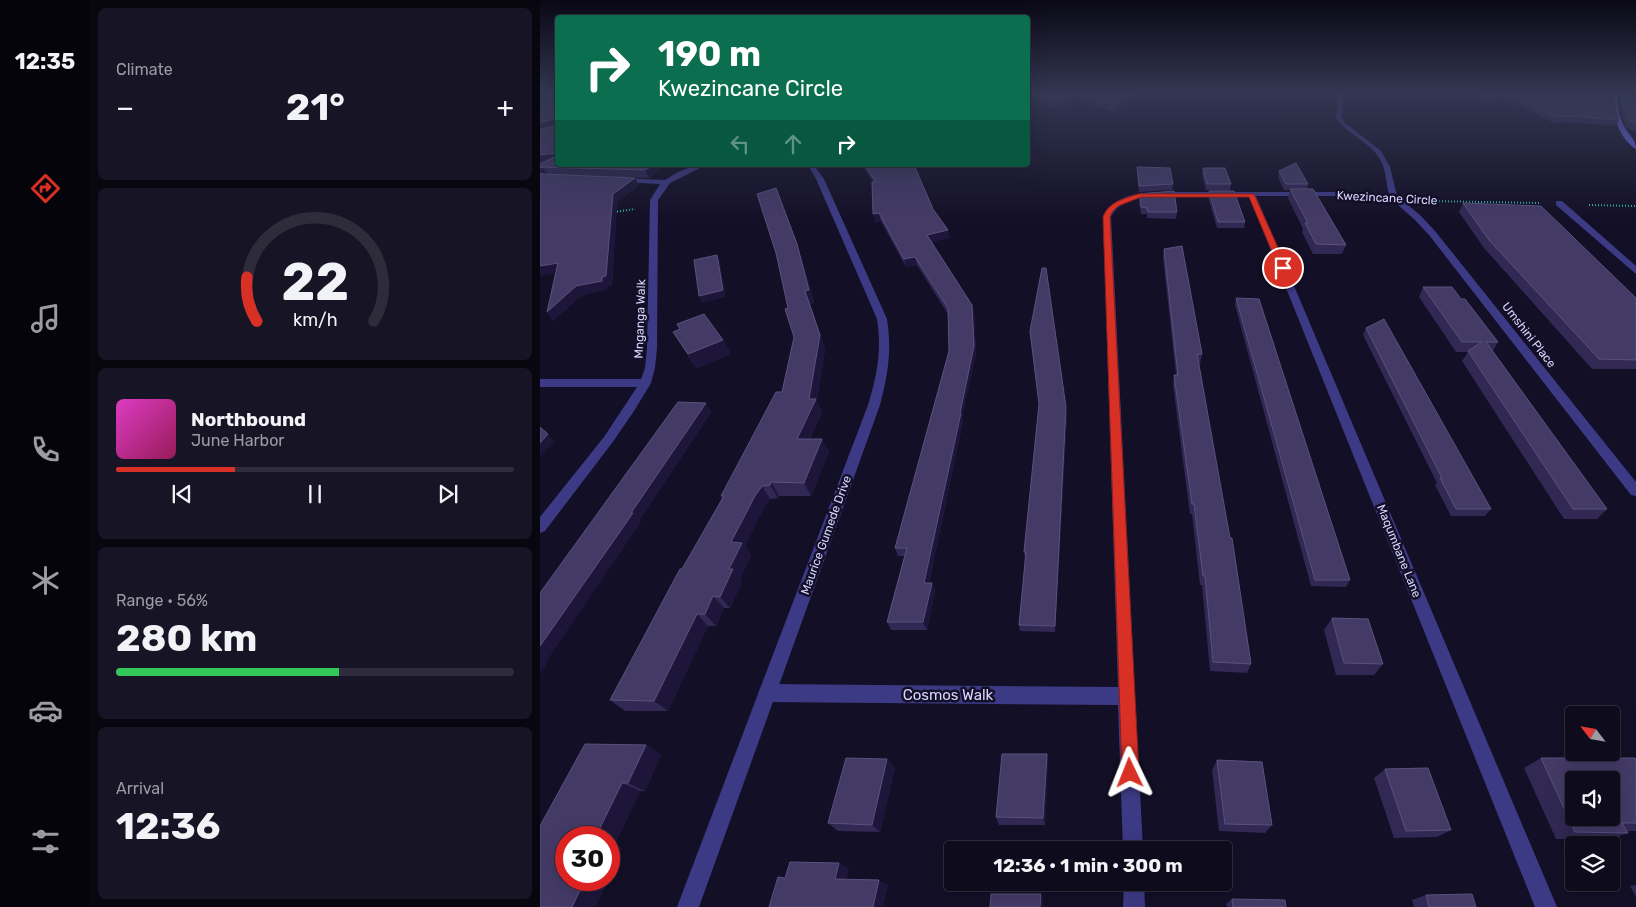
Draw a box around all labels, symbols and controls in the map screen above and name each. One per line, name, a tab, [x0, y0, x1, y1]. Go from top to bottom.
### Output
text: 190 m	[658, 33, 761, 75]
icon: right	[575, 35, 640, 100]
text: 12:35	[15, 48, 75, 75]
text: Climate	[116, 60, 173, 79]
text: Kwezincane Circle	[658, 75, 843, 102]
text: 21°	[286, 84, 345, 130]
text: −	[116, 91, 134, 124]
text: +	[497, 91, 514, 124]
icon: left	[726, 130, 754, 158]
icon: ahead	[779, 130, 807, 158]
icon: right	[832, 130, 860, 158]
icon: directions	[28, 171, 63, 206]
street label: Kwezincane Circle	[1336, 188, 1438, 208]
pin	[1262, 247, 1304, 289]
text: 22	[281, 251, 349, 313]
icon: arrive	[1269, 254, 1297, 282]
street label: Mnganga Walk	[632, 278, 648, 359]
street label: Umshini Place	[1499, 300, 1559, 371]
icon: music	[28, 301, 63, 336]
text: km/h	[293, 309, 337, 330]
text: Northbound	[191, 408, 306, 431]
text: June Harbor	[191, 431, 284, 450]
icon: phone	[28, 432, 63, 467]
street label: Maurice Gumede Drive	[798, 473, 854, 596]
icon: previous	[168, 480, 196, 508]
icon: pause	[301, 480, 329, 508]
icon: next	[434, 480, 462, 508]
street label: Maqumbane Lane	[1374, 502, 1424, 600]
icon: climate	[28, 563, 63, 598]
text: Range · 56%	[116, 591, 208, 610]
text: 280 km	[116, 615, 257, 661]
street label: Cosmos Walk	[903, 686, 994, 704]
icon: car	[28, 693, 63, 728]
north arrow	[1565, 706, 1620, 761]
map controls	[1565, 706, 1620, 891]
position arrow	[1103, 746, 1155, 798]
button: sound	[1565, 771, 1620, 826]
text: Arrival	[116, 779, 164, 798]
text: 12:36	[116, 803, 220, 849]
icon: filters	[28, 824, 63, 859]
speed limit sign: 30	[555, 826, 620, 891]
button: layers	[1565, 836, 1620, 891]
text: 12:36 · 1 min · 300 m	[993, 854, 1183, 877]

